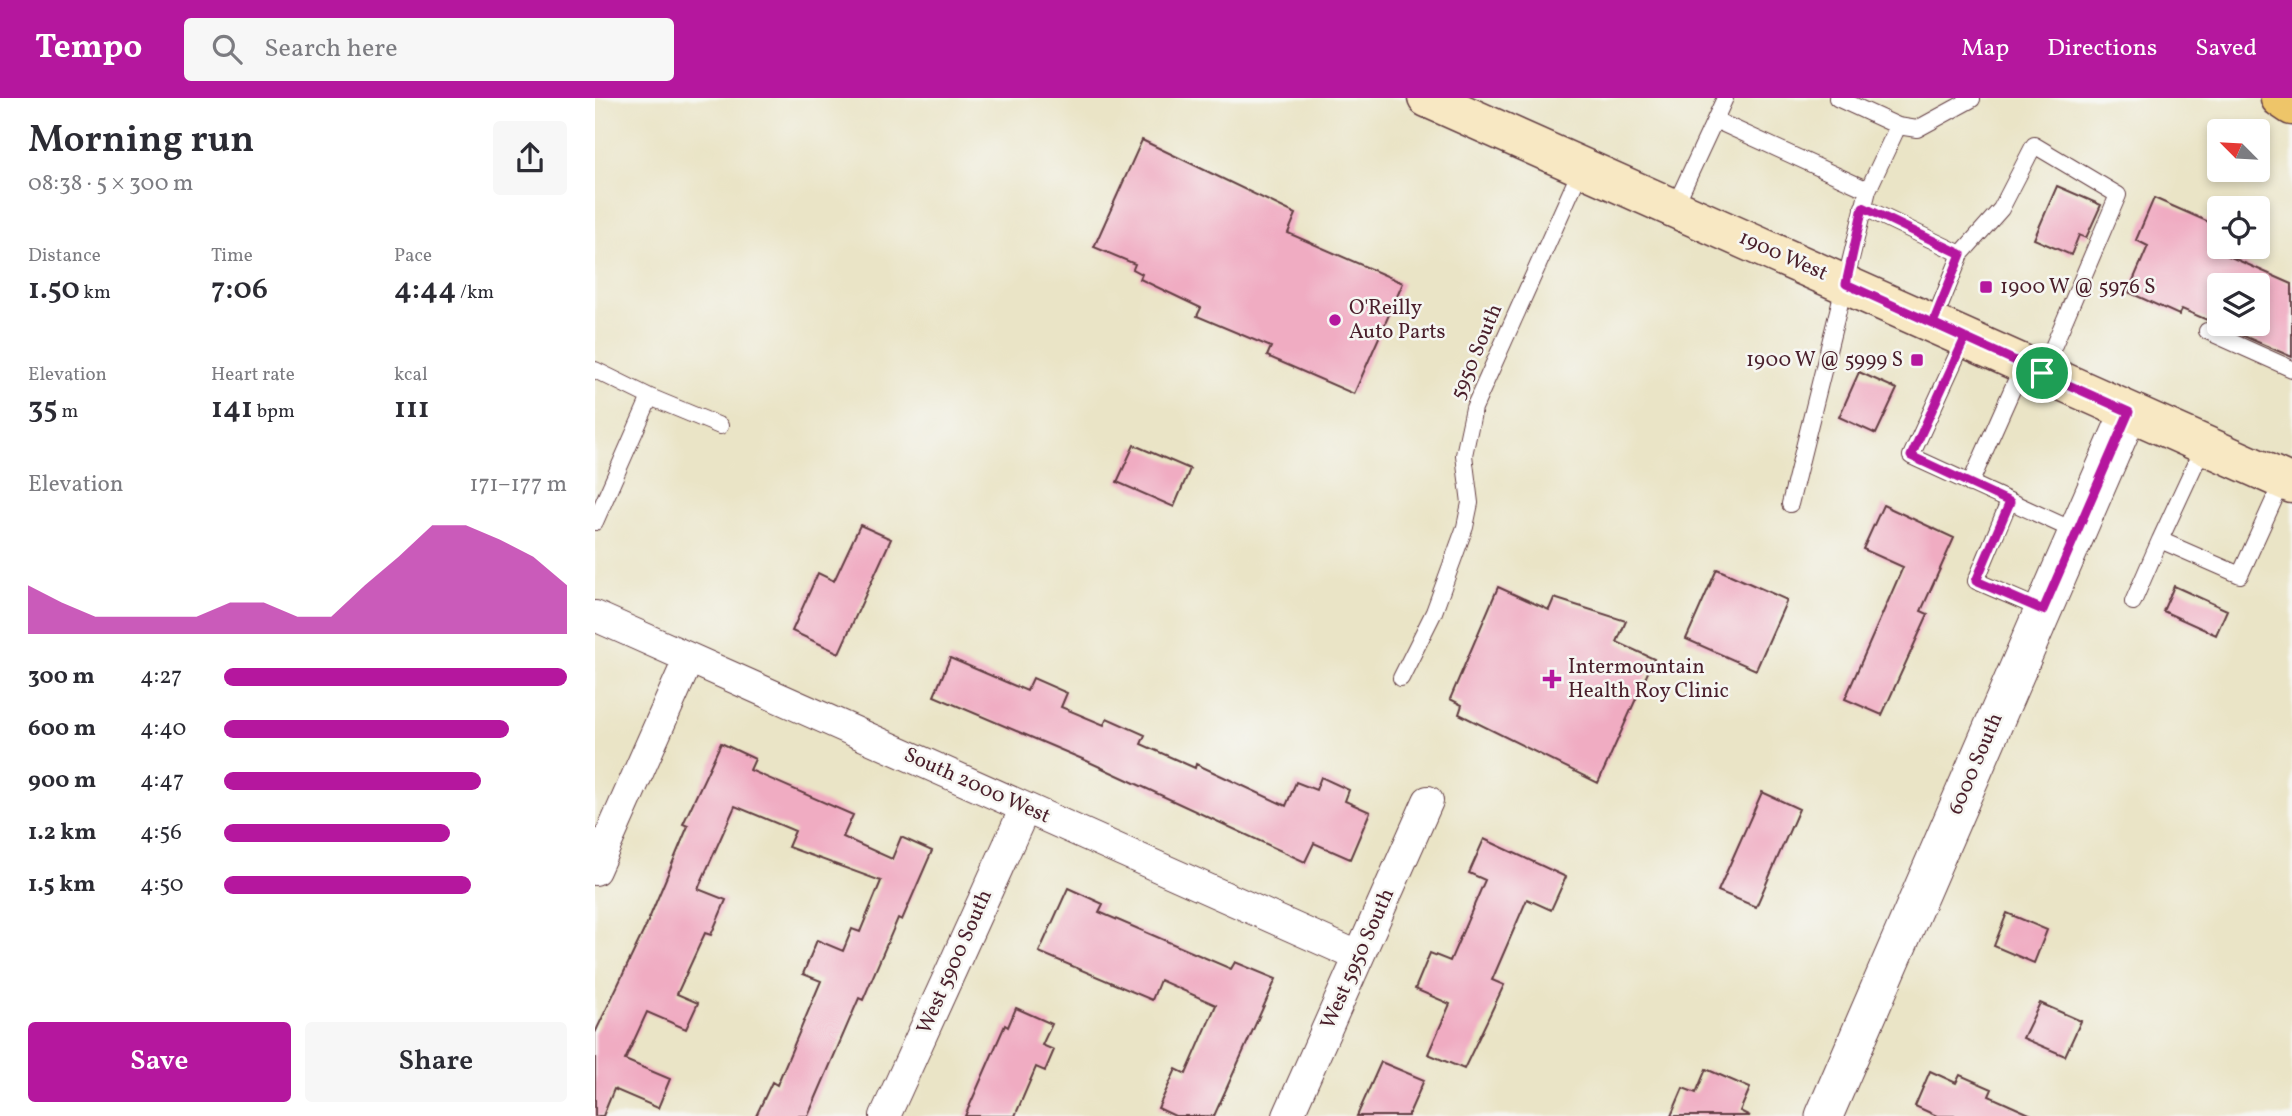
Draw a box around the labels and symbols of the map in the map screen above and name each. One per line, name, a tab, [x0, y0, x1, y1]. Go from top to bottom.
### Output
north arrow	[2207, 119, 2270, 182]
street label: 1900 West	[1734, 224, 1832, 288]
place label: 1900 W @ 5976 S	[2000, 273, 2156, 302]
marker: 1900 W @ 5976 S	[1978, 279, 1994, 295]
place label: O'Reilly Auto Parts	[1349, 294, 1446, 347]
street label: 5950 South	[1444, 300, 1510, 404]
marker: O'Reilly Auto Parts	[1327, 312, 1343, 328]
pin	[2012, 343, 2072, 403]
place label: 1900 W @ 5999 S	[1746, 346, 1903, 375]
marker: 1900 W @ 5999 S	[1909, 352, 1925, 368]
place label: Intermountain Health Roy Clinic	[1568, 653, 1729, 706]
marker: Intermountain Health Roy Clinic	[1542, 669, 1562, 689]
street label: 6000 South	[1942, 709, 2010, 819]
street label: South 2000 West	[899, 741, 1055, 831]
street label: West 5950 South	[1314, 884, 1402, 1034]
street label: West 5900 South	[910, 885, 1000, 1039]

